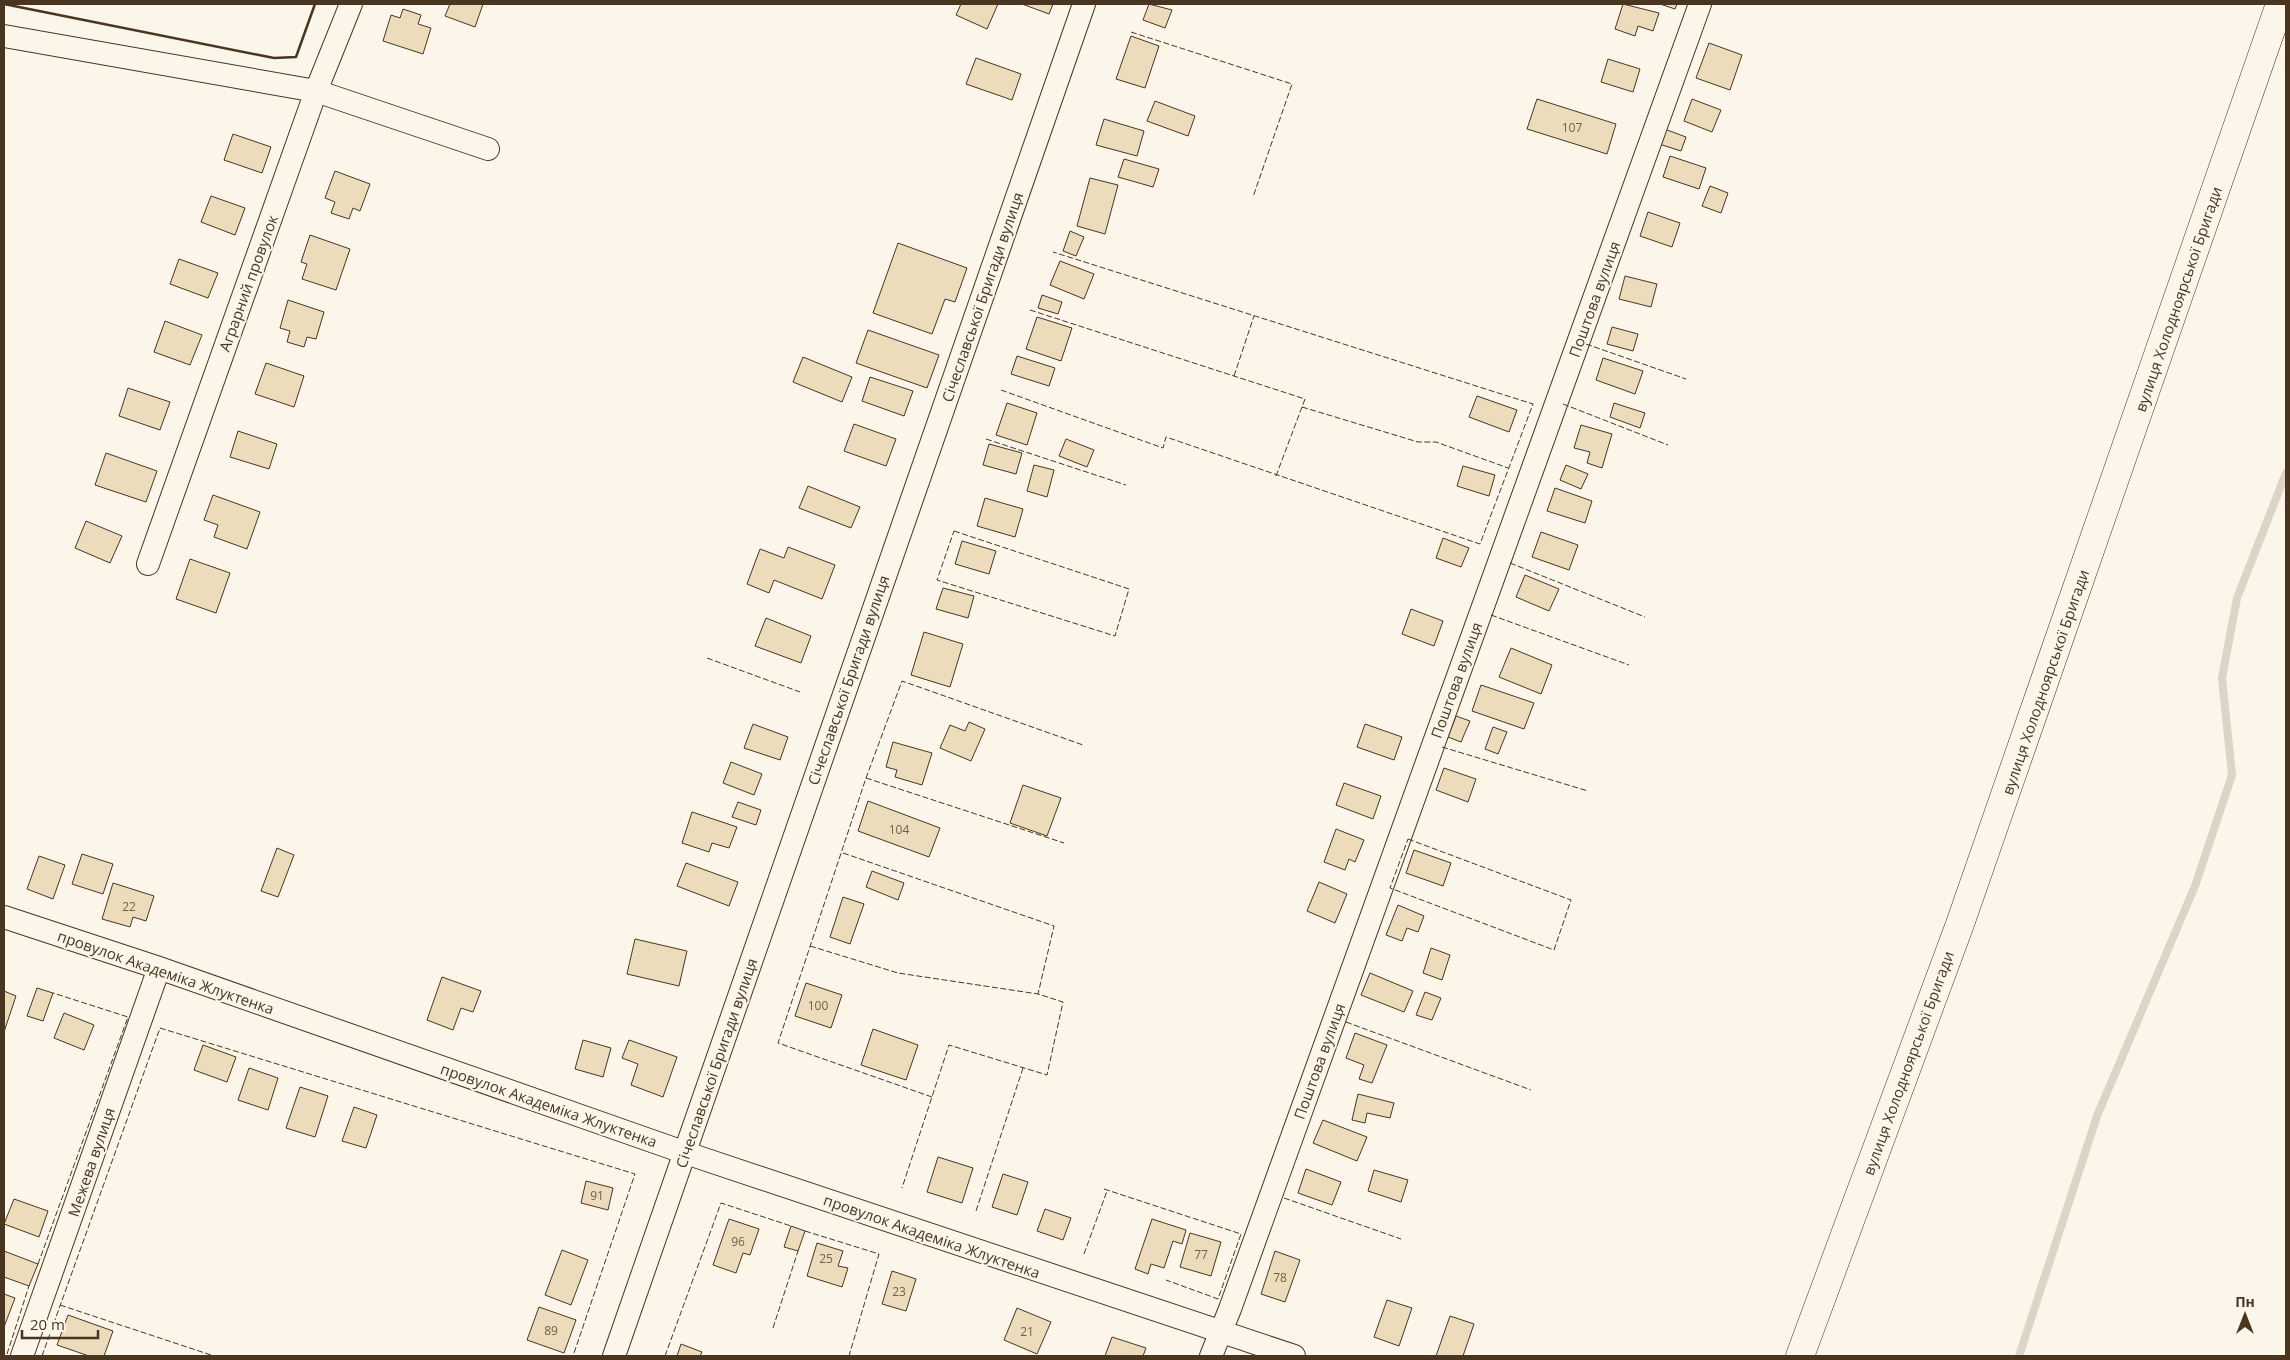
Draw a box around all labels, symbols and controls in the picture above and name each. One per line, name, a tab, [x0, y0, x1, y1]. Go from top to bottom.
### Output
house number: 107	[1562, 119, 1582, 136]
street label: вулиця Холодноярської Бригади	[2130, 184, 2226, 414]
street label: Січеславської Бригади вулиця	[937, 189, 1027, 405]
street label: Аграрний провулок	[214, 212, 282, 354]
street label: Поштова вулиця	[1564, 238, 1624, 360]
street label: вулиця Холодноярської Бригади	[1997, 567, 2093, 797]
street label: Січеславської Бригади вулиця	[803, 572, 893, 788]
street label: Поштова вулиця	[1426, 619, 1486, 741]
house number: 104	[889, 821, 909, 838]
house number: 22	[122, 898, 136, 915]
street label: провулок Академіка Жлуктенка	[55, 925, 277, 1019]
street label: вулиця Холодноярської Бригади	[1858, 948, 1958, 1178]
street label: Січеславської Бригади вулиця	[671, 955, 761, 1171]
house number: 100	[808, 997, 828, 1014]
street label: Поштова вулиця	[1289, 1000, 1349, 1122]
street label: провулок Академіка Жлуктенка	[438, 1058, 660, 1152]
street label: Межева вулиця	[63, 1105, 119, 1219]
house number: 91	[590, 1187, 604, 1204]
street label: провулок Академіка Жлуктенка	[821, 1189, 1043, 1283]
house number: 96	[731, 1233, 745, 1250]
house number: 77	[1194, 1246, 1208, 1263]
house number: 25	[819, 1250, 833, 1267]
house number: 78	[1273, 1269, 1287, 1286]
house number: 23	[892, 1283, 906, 1300]
north arrow	[2220, 1290, 2270, 1340]
text: Пн	[2235, 1292, 2255, 1311]
scale bar	[22, 1308, 99, 1340]
text: 20 m	[30, 1314, 65, 1334]
house number: 89	[544, 1322, 558, 1339]
house number: 21	[1020, 1323, 1034, 1340]

